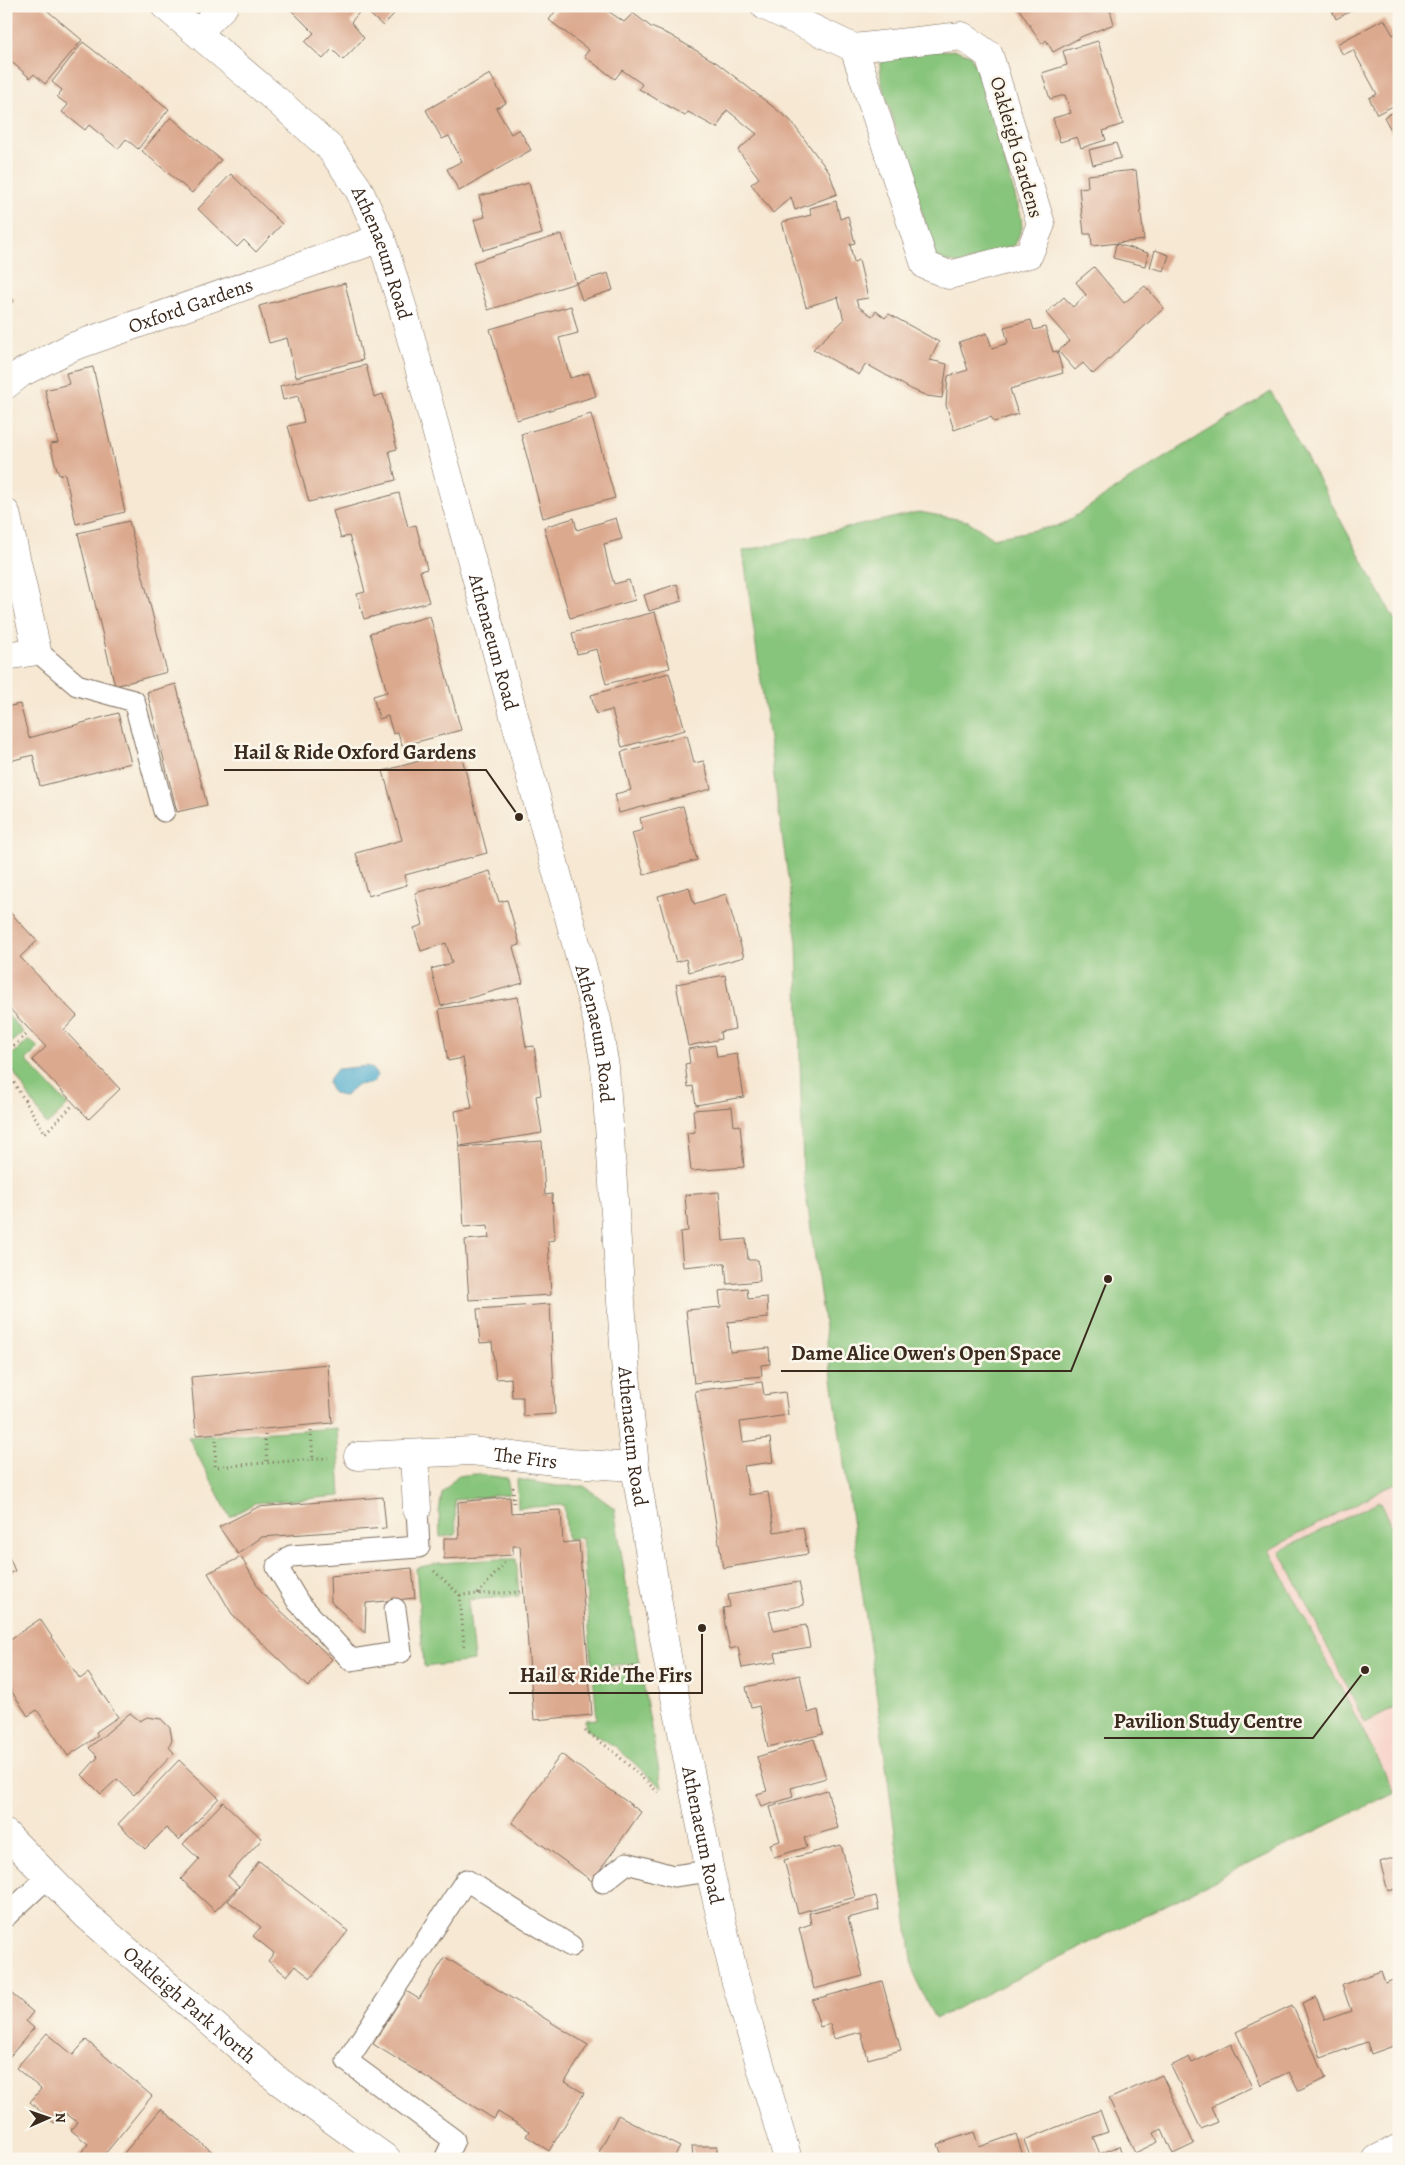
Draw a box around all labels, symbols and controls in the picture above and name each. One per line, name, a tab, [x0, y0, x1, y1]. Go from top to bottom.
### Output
street label: Oakleigh Gardens	[983, 73, 1050, 221]
street label: Athenaeum Road	[345, 181, 418, 323]
street label: Oxford Gardens	[125, 271, 257, 340]
street label: Athenaeum Road	[462, 570, 525, 714]
callout: Hail & Ride Oxford Gardens	[224, 734, 486, 770]
text: Hail & Ride Oxford Gardens	[234, 738, 476, 766]
street label: Athenaeum Road	[568, 961, 620, 1104]
callout: Dame Alice Owen's Open Space	[781, 1335, 1071, 1371]
text: Dame Alice Owen's Open Space	[791, 1339, 1061, 1367]
street label: Athenaeum Road	[611, 1365, 654, 1508]
street label: The Firs	[492, 1441, 559, 1475]
callout: Hail & Ride The Firs	[509, 1657, 702, 1693]
text: Hail & Ride The Firs	[520, 1661, 692, 1689]
callout: Pavilion Study Centre	[1104, 1702, 1313, 1738]
text: Pavilion Study Centre	[1113, 1707, 1303, 1735]
street label: Athenaeum Road	[675, 1763, 730, 1907]
street label: Oakleigh Park North	[117, 1940, 262, 2070]
north arrow	[22, 2092, 72, 2142]
text: N	[51, 2112, 70, 2123]

